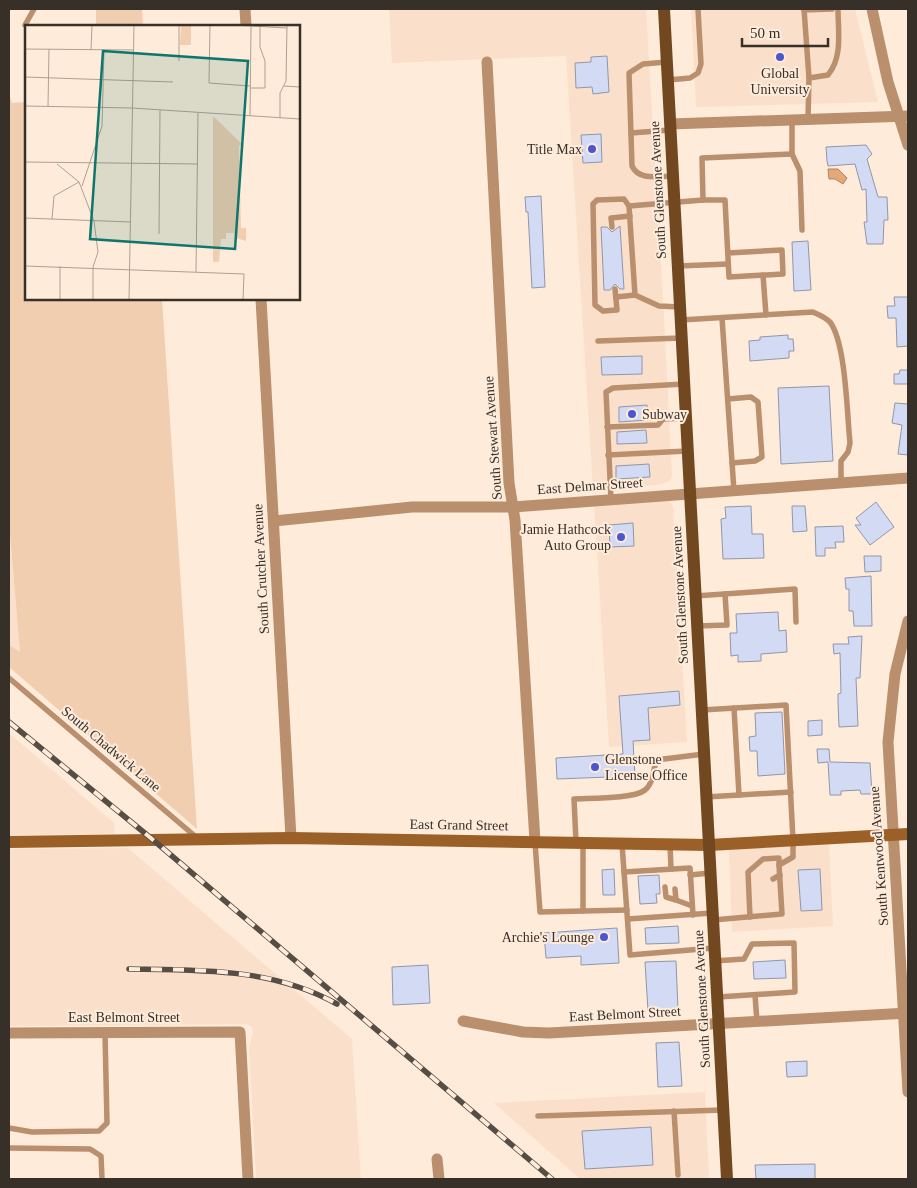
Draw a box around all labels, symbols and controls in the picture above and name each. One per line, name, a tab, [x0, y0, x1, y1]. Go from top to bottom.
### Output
scale bar	[742, 15, 828, 47]
inset map	[25, 25, 300, 300]
text: 50 m	[750, 25, 781, 41]
marker: Global University	[774, 51, 786, 63]
place label: Global University	[750, 66, 810, 97]
street label: South Glenstone Avenue	[647, 121, 669, 259]
place label: Title Max	[527, 142, 582, 157]
marker: Title Max	[586, 143, 598, 155]
street label: South Stewart Avenue	[481, 376, 505, 500]
place label: Subway	[642, 407, 687, 422]
marker: Subway	[626, 408, 638, 420]
street label: East Delmar Street	[537, 475, 643, 497]
street label: South Crutcher Avenue	[250, 504, 272, 634]
place label: Jamie Hathcock Auto Group	[521, 522, 611, 553]
street label: South Glenstone Avenue	[669, 526, 691, 664]
marker: Jamie Hathcock Auto Group	[615, 531, 627, 543]
street label: South Chadwick Lane	[59, 703, 163, 795]
place label: Glenstone License Office	[605, 752, 688, 783]
marker: Glenstone License Office	[589, 761, 601, 773]
street label: South Kentwood Avenue	[867, 786, 891, 926]
street label: East Grand Street	[410, 817, 509, 833]
place label: Archie's Lounge	[502, 930, 594, 945]
street label: South Glenstone Avenue	[691, 930, 713, 1068]
marker: Archie's Lounge	[598, 931, 610, 943]
street label: East Belmont Street	[569, 1004, 681, 1024]
street label: East Belmont Street	[68, 1010, 180, 1025]

